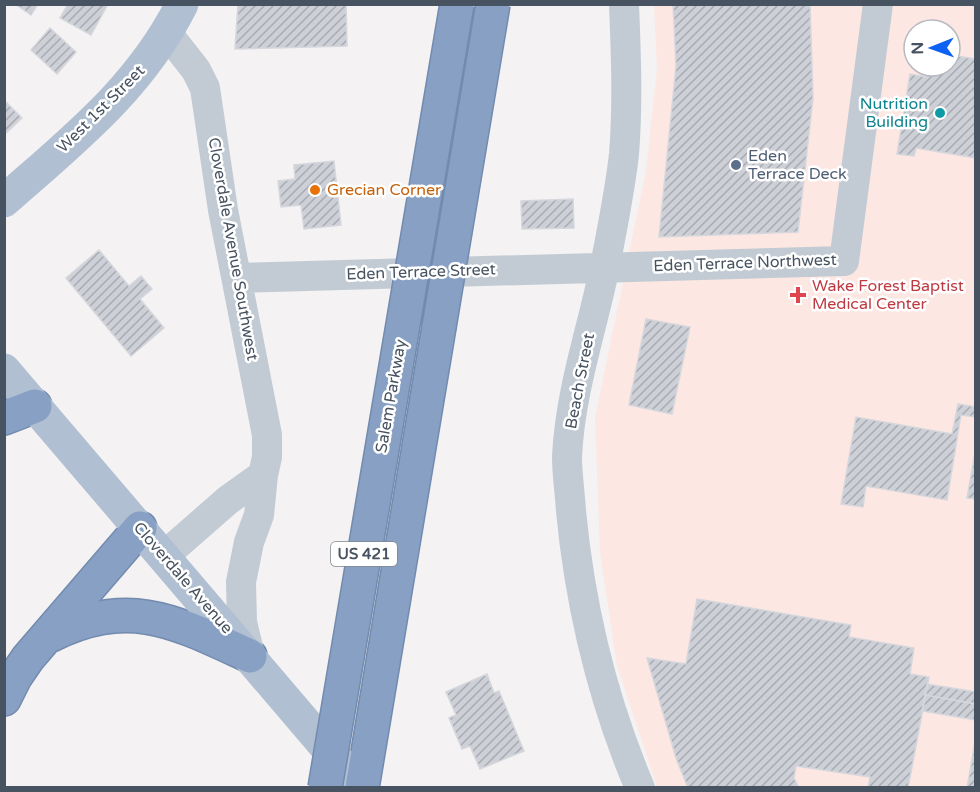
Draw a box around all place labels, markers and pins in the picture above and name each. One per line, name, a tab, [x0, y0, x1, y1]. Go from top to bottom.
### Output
place label: Nutrition Building	[860, 94, 928, 132]
marker: Nutrition Building	[933, 106, 947, 120]
place label: Eden Terrace Deck	[748, 146, 847, 184]
marker: Eden Terrace Deck	[729, 158, 743, 172]
place label: Grecian Corner	[327, 180, 442, 200]
marker: Grecian Corner	[308, 183, 322, 197]
place label: Wake Forest Baptist Medical Center	[812, 276, 964, 314]
marker: Wake Forest Baptist Medical Center	[789, 286, 807, 304]

